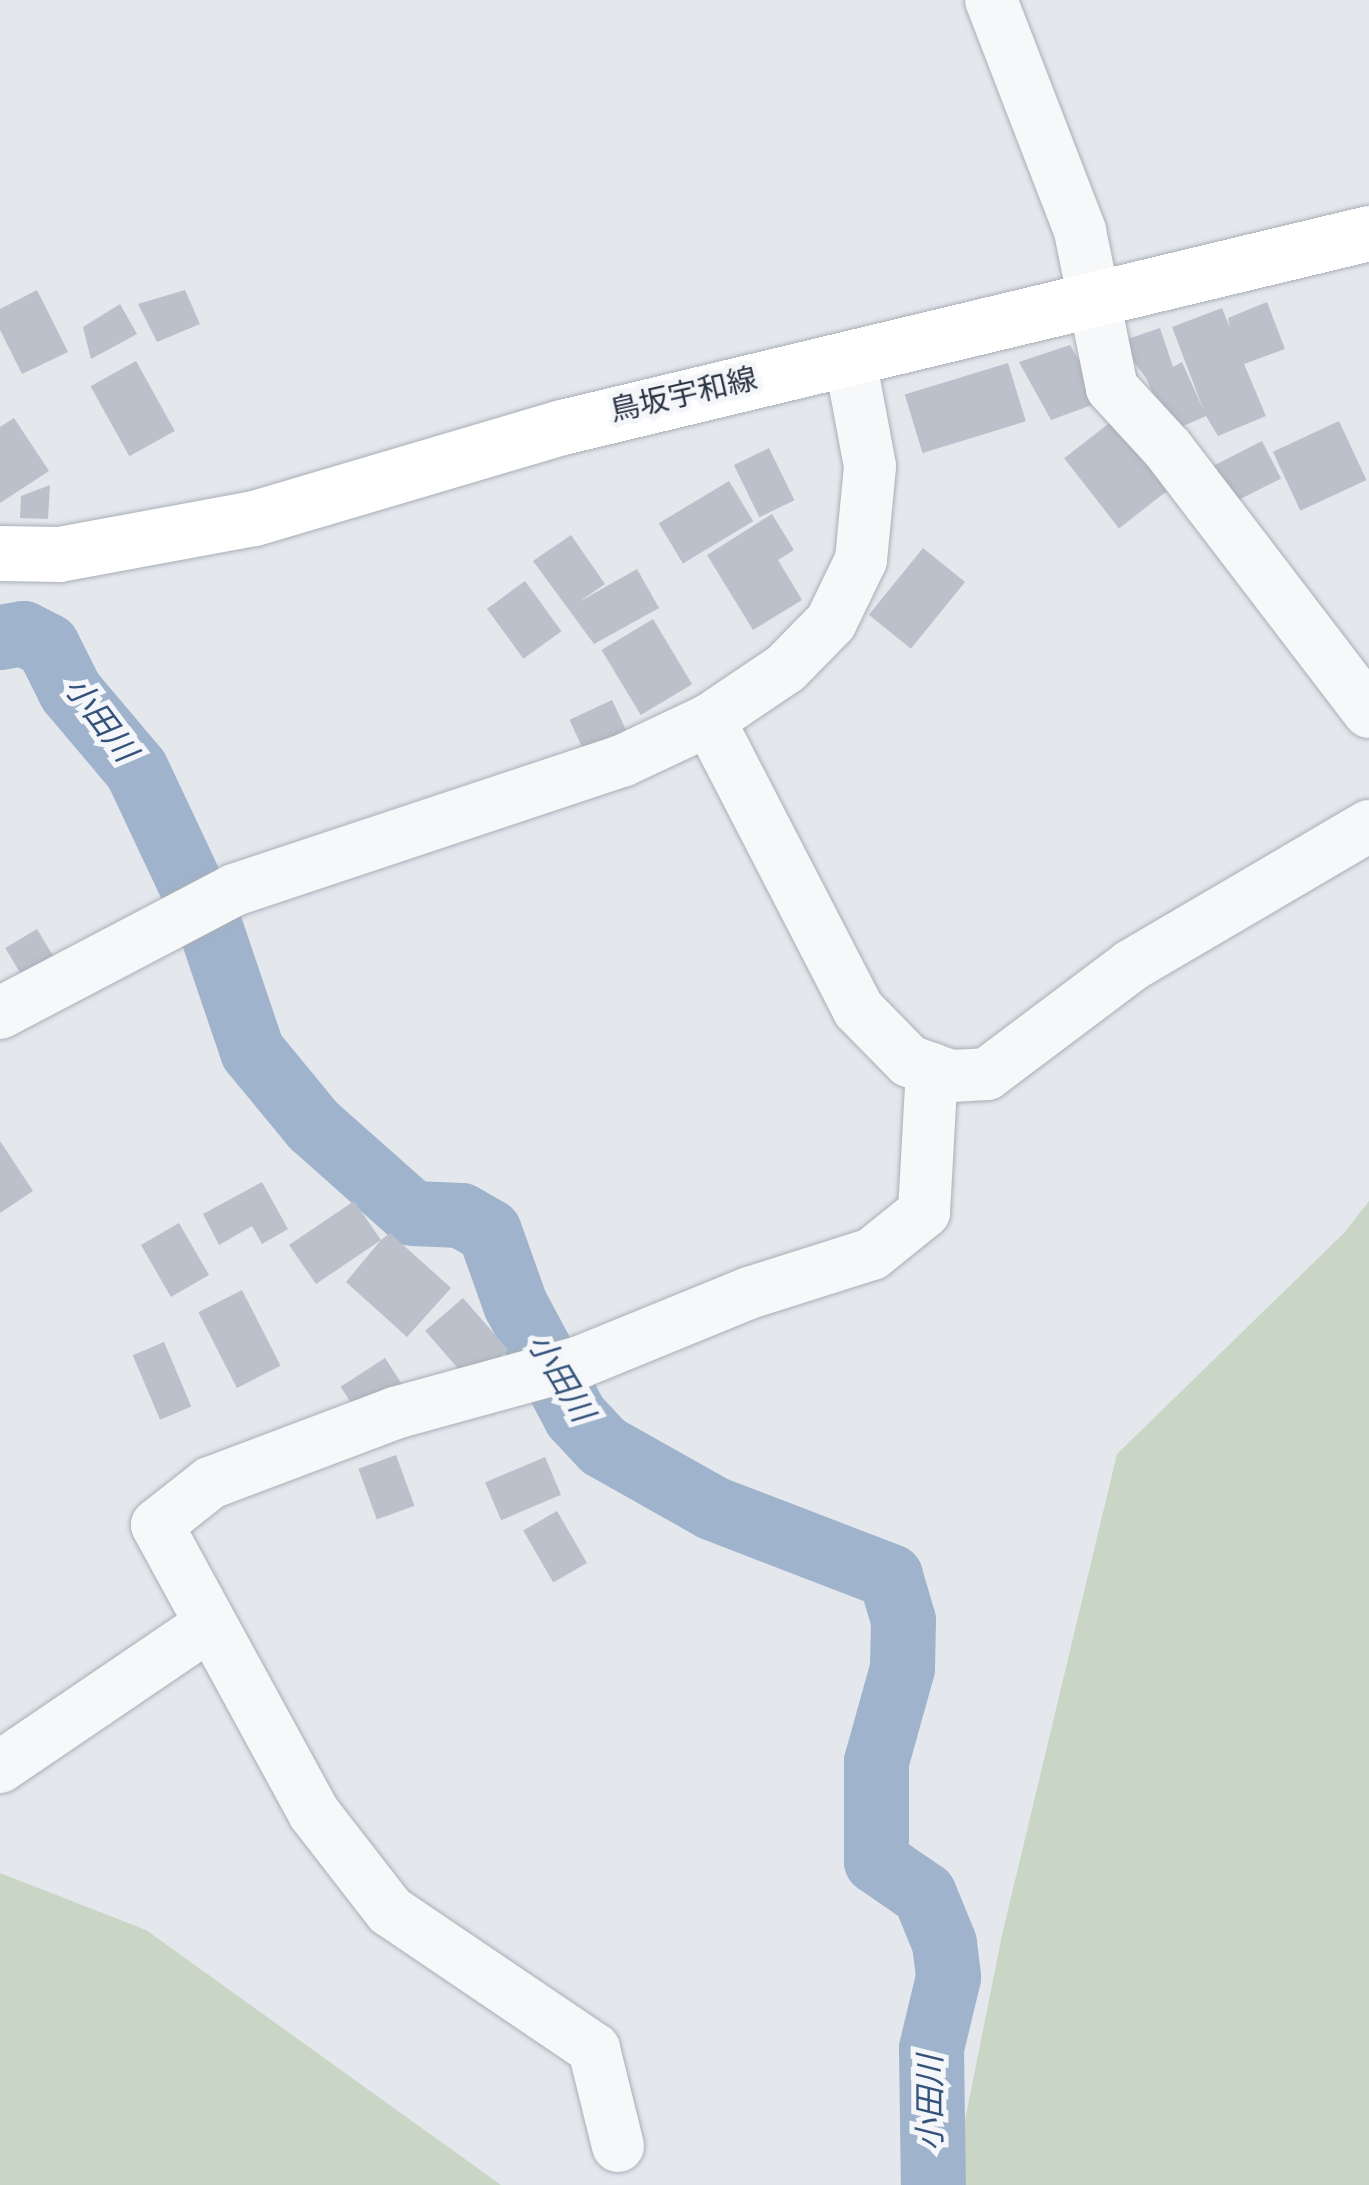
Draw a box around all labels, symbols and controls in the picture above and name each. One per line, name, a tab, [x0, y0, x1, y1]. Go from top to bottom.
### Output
street label: 鳥坂宇和線	[607, 364, 761, 432]
water label: 小田川	[54, 671, 142, 771]
water label: 小田川	[517, 1328, 599, 1430]
water label: 小田川	[914, 2055, 952, 2151]

